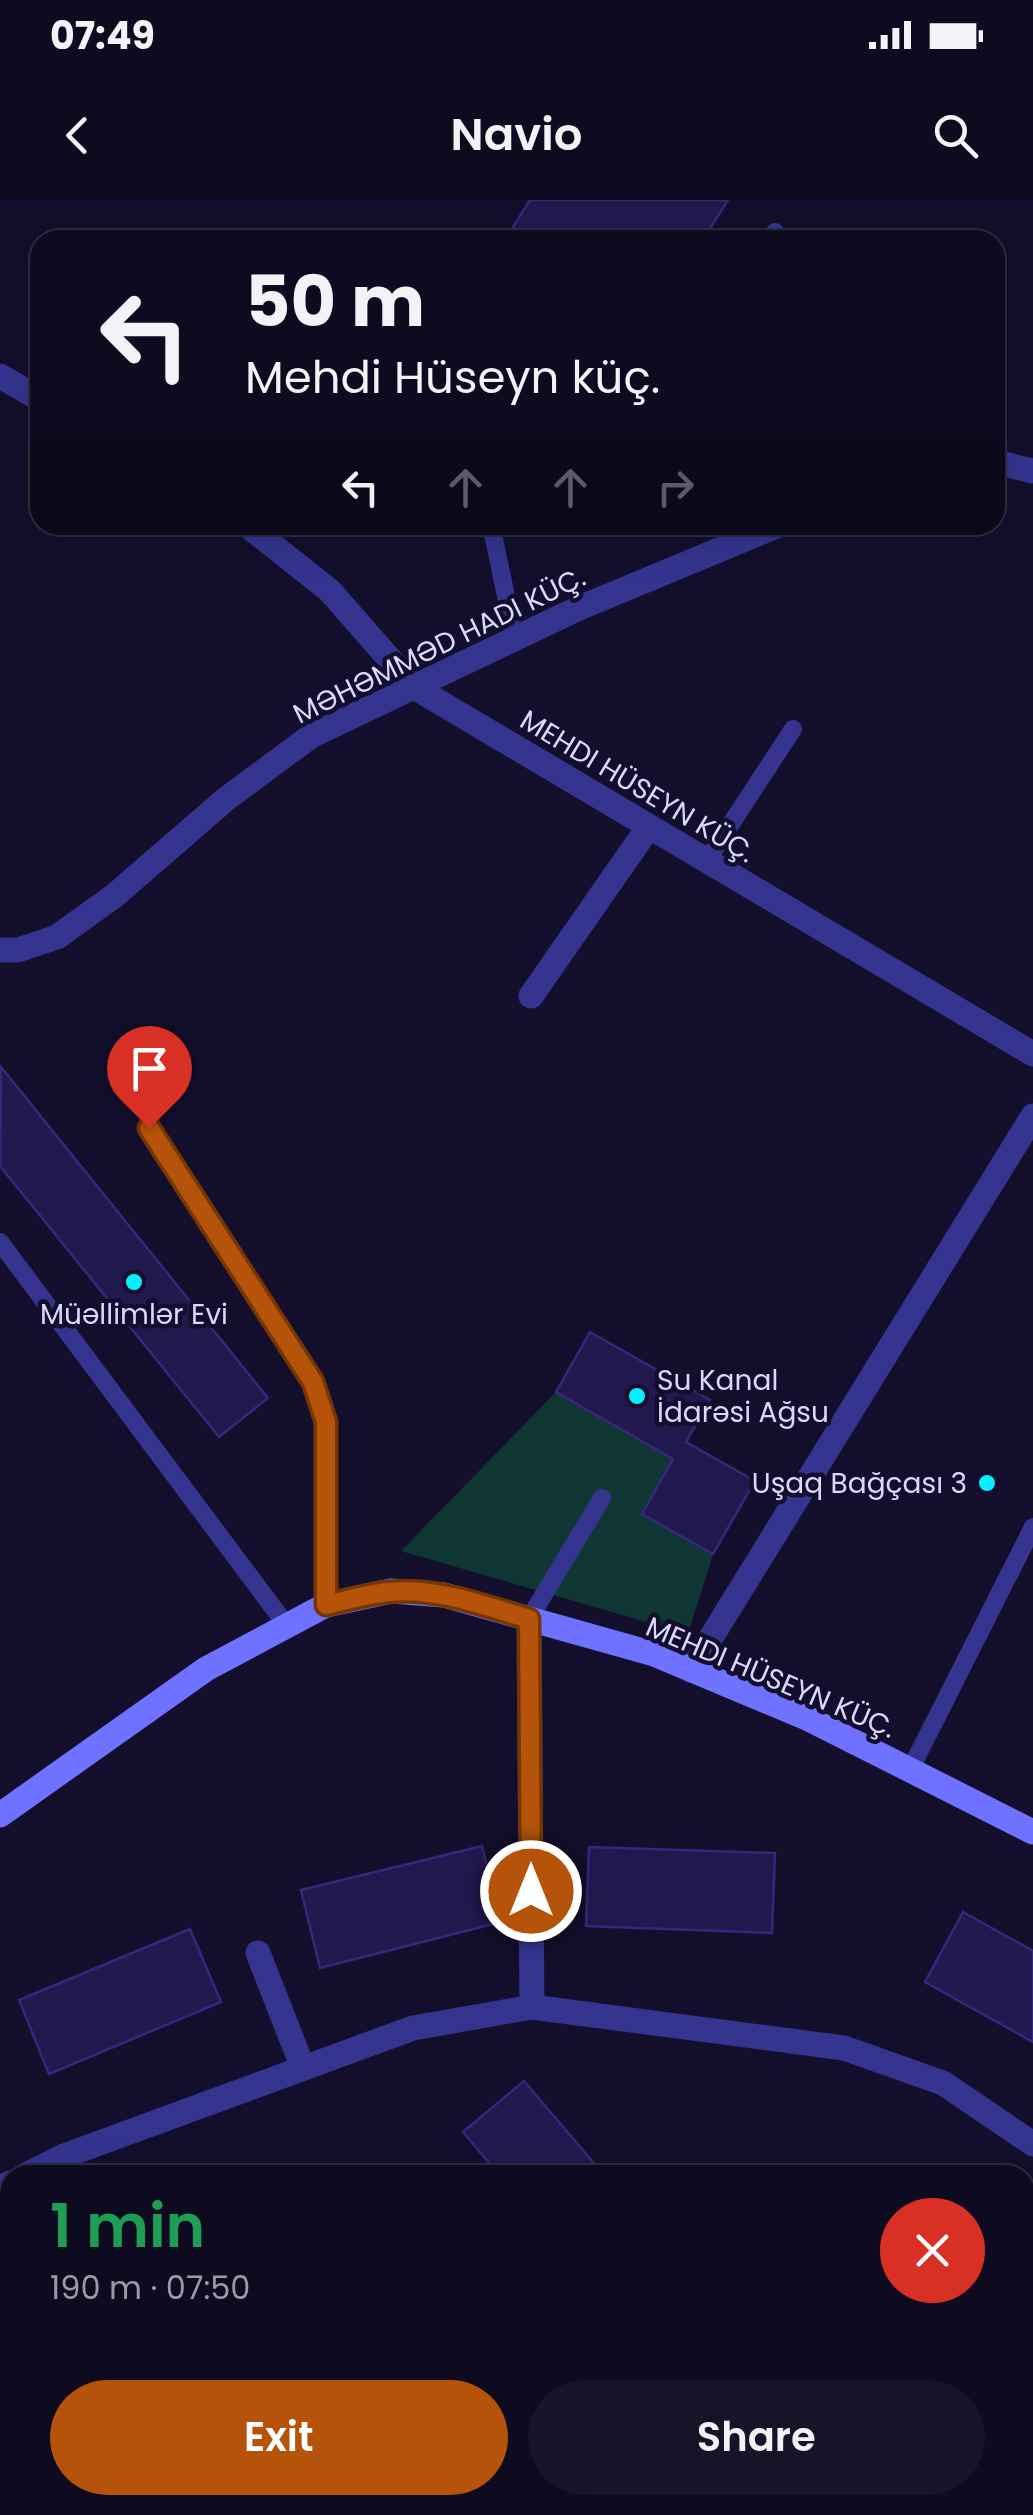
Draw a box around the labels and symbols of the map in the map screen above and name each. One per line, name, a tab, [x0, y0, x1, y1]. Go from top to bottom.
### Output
street label: MƏHƏMMƏD HADI KÜÇ.	[287, 558, 592, 733]
street label: MEHDI HÜSEYN KÜÇ.	[513, 701, 763, 872]
pin	[107, 1026, 192, 1129]
marker: Müəllimlər Evi	[123, 1271, 145, 1293]
place label: Müəllimlər Evi	[40, 1295, 228, 1334]
place label: Su Kanal İdarəsi Ağsu	[657, 1361, 829, 1432]
marker: Su Kanal İdarəsi Ağsu	[626, 1385, 648, 1407]
place label: Uşaq Bağçası 3	[752, 1464, 967, 1503]
marker: Uşaq Bağçası 3	[976, 1472, 998, 1494]
street label: MEHDI HÜSEYN KÜÇ.	[640, 1607, 902, 1748]
position arrow	[479, 1839, 583, 1943]

